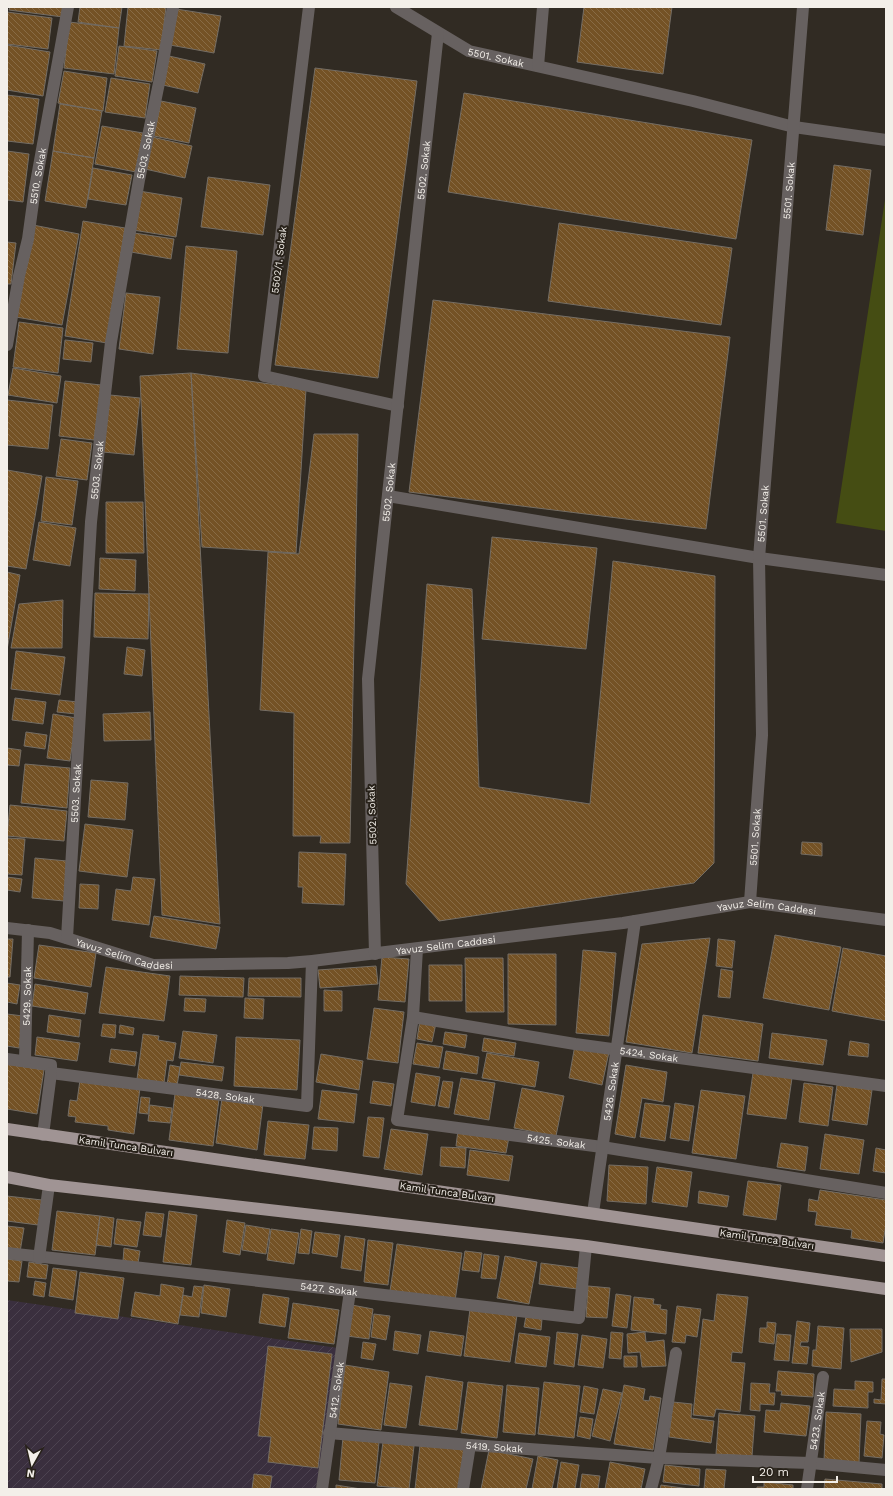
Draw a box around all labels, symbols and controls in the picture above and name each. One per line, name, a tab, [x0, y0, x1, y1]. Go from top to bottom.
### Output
street label: 5501. Sokak	[467, 45, 526, 69]
street label: 5503. Sokak	[134, 120, 157, 180]
street label: 5502. Sokak	[414, 140, 432, 200]
street label: 5510. Sokak	[27, 146, 48, 205]
street label: 5501. Sokak	[781, 161, 796, 220]
street label: 5502/1. Sokak	[269, 226, 289, 294]
street label: 5503. Sokak	[88, 440, 105, 500]
street label: 5502. Sokak	[380, 462, 397, 522]
street label: 5501. Sokak	[755, 484, 770, 543]
street label: 5503. Sokak	[68, 763, 83, 823]
street label: 5502. Sokak	[365, 785, 379, 845]
street label: 5501. Sokak	[747, 808, 762, 866]
street label: Yavuz Selim Caddesi	[716, 896, 817, 916]
street label: Yavuz Selim Caddesi	[395, 933, 496, 956]
street label: Yavuz Selim Caddesi	[75, 936, 173, 971]
street label: 5429. Sokak	[20, 966, 33, 1026]
street label: 5424. Sokak	[619, 1045, 679, 1063]
street label: 5426. Sokak	[601, 1061, 620, 1121]
street label: 5428. Sokak	[195, 1086, 256, 1105]
street label: 5425. Sokak	[526, 1132, 587, 1150]
street label: Kamil Tunca Bulvarı	[78, 1134, 174, 1158]
street label: Kamil Tunca Bulvarı	[399, 1180, 495, 1204]
street label: Kamil Tunca Bulvarı	[719, 1227, 815, 1251]
street label: 5427. Sokak	[300, 1280, 359, 1297]
street label: 5412. Sokak	[327, 1361, 345, 1419]
street label: 5423. Sokak	[807, 1390, 826, 1451]
street label: 5419. Sokak	[465, 1439, 524, 1454]
north arrow	[12, 1444, 52, 1484]
scale bar	[753, 1458, 837, 1484]
text: 20 m	[759, 1465, 789, 1479]
text: N	[26, 1466, 36, 1480]

